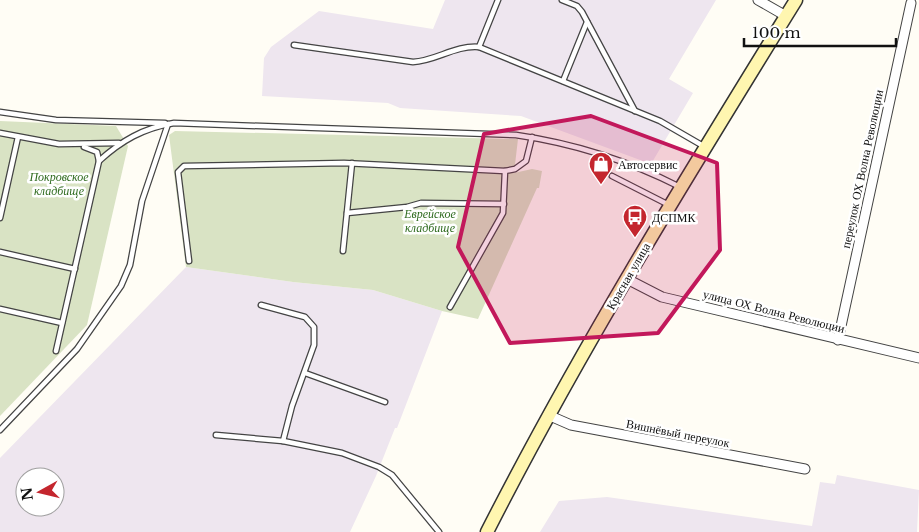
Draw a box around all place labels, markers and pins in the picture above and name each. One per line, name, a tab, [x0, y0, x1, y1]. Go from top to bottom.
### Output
shop icon: Автосервис	[588, 151, 614, 185]
place label: Автосервис	[618, 157, 678, 172]
bus stop icon: ДСПМК	[622, 204, 648, 238]
place label: ДСПМК	[652, 210, 697, 225]

